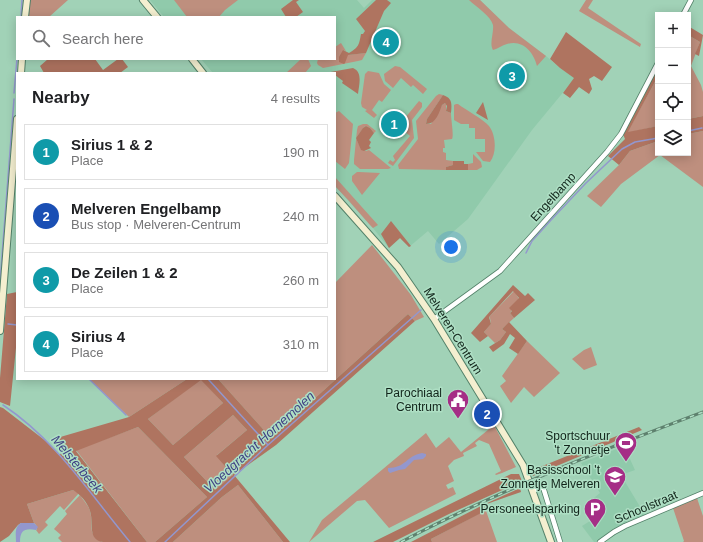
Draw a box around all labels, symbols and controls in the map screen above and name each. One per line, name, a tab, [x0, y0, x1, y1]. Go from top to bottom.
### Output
map controls	[655, 12, 691, 156]
button: +	[655, 12, 691, 48]
search box	[16, 16, 336, 60]
icon: search	[30, 27, 52, 49]
pin: 4	[373, 27, 399, 57]
text: Search here	[62, 30, 144, 47]
button: −	[655, 48, 691, 84]
pin: 3	[499, 61, 525, 91]
button: locate	[655, 84, 691, 120]
text: Nearby	[32, 88, 90, 107]
text: 4 results	[271, 91, 320, 106]
pin: 1	[381, 109, 407, 139]
button: layers	[655, 120, 691, 156]
text: Sirius 1 & 2	[71, 136, 153, 153]
text: 1	[42, 145, 50, 160]
text: 190 m	[283, 145, 319, 160]
text: Place	[71, 153, 104, 168]
street label: Engelbamp	[527, 170, 579, 224]
text: Melveren Engelbamp	[71, 200, 221, 217]
text: 2	[42, 209, 50, 224]
text: 240 m	[283, 209, 319, 224]
text: Bus stop · Melveren-Centrum	[71, 217, 241, 232]
your location	[441, 237, 461, 257]
text: De Zeilen 1 & 2	[71, 264, 178, 281]
text: 3	[42, 273, 50, 288]
text: 260 m	[283, 273, 319, 288]
text: Place	[71, 281, 104, 296]
street label: Melveren-Centrum	[421, 285, 485, 377]
text: Sirius 4	[71, 328, 125, 345]
text: 4	[42, 337, 50, 352]
text: 310 m	[283, 337, 319, 352]
text: Place	[71, 345, 104, 360]
place label: Parochiaal Centrum	[385, 386, 442, 414]
public building icon: Parochiaal Centrum	[445, 387, 471, 420]
water label: Vloedgracht Hornemolen	[201, 388, 317, 496]
pin: 2	[474, 399, 500, 429]
place label: Sportschuur 't Zonnetje	[545, 429, 610, 457]
sports icon: Sportschuur 't Zonnetje	[613, 430, 639, 463]
water label: Melsterbeek	[48, 432, 106, 497]
place label: Basisschool 't Zonnetje Melveren	[501, 463, 601, 491]
school or university icon: Basisschool 't Zonnetje Melveren	[602, 464, 628, 497]
street label: Schoolstraat	[613, 487, 680, 526]
parking icon: Personeelsparking	[582, 496, 608, 529]
place label: Personeelsparking	[481, 502, 580, 516]

